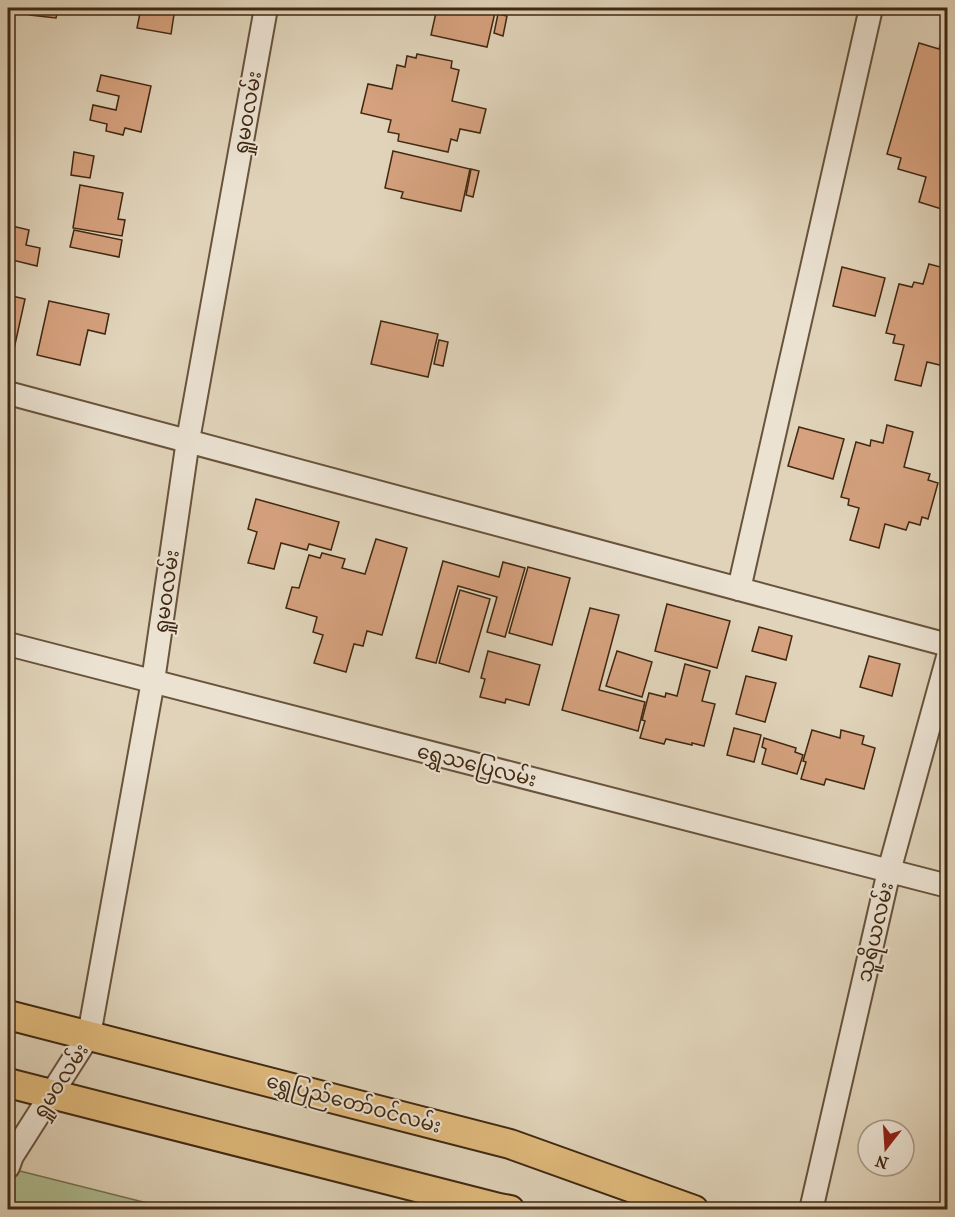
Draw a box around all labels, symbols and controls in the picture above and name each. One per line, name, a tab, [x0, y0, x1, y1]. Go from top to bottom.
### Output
street label: ရှုမဝလမ်း	[226, 69, 270, 158]
street label: ရှုမဝလမ်း	[146, 548, 188, 636]
street label: ရွှေသပြေလမ်း	[414, 737, 540, 795]
street label: သူရိယလမ်း	[850, 879, 903, 985]
street label: ရှုမဝလမ်း	[25, 1038, 97, 1125]
street label: ရွှေပြည်တော်ဝင်လမ်း	[263, 1066, 444, 1142]
north arrow	[856, 1118, 916, 1178]
text: N	[872, 1151, 890, 1173]

